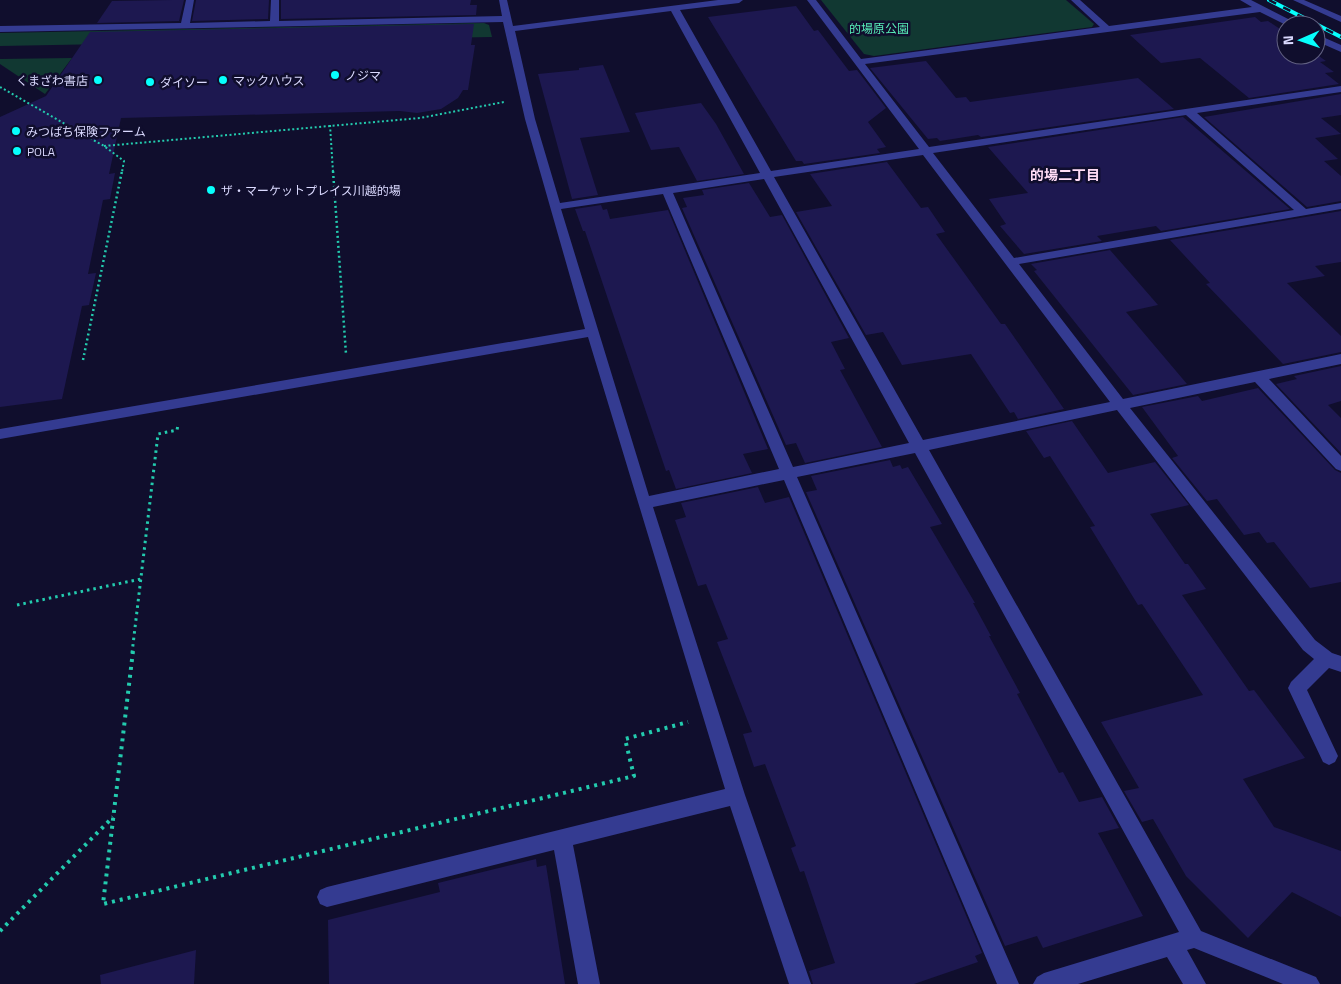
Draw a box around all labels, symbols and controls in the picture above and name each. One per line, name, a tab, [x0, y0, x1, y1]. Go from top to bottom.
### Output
north arrow	[1276, 15, 1326, 65]
park label: 的場原公園	[849, 19, 909, 38]
text: N	[1277, 35, 1298, 46]
place label: ノジマ	[345, 66, 381, 85]
marker: ノジマ	[329, 69, 341, 81]
place label: くまざわ書店	[16, 71, 88, 90]
place label: マックハウス	[233, 71, 304, 90]
place label: ダイソー	[160, 73, 208, 92]
marker: くまざわ書店	[92, 74, 104, 86]
marker: マックハウス	[217, 74, 229, 86]
marker: ダイソー	[144, 76, 156, 88]
place label: みつばち保険ファーム	[26, 122, 146, 141]
marker: みつばち保険ファーム	[10, 125, 22, 137]
place label: POLA	[27, 142, 55, 161]
marker: POLA	[11, 145, 23, 157]
district label: 的場二丁目	[1030, 164, 1100, 185]
place label: ザ・マーケットプレイス川越的場	[221, 181, 401, 200]
marker: ザ・マーケットプレイス川越的場	[205, 184, 217, 196]

